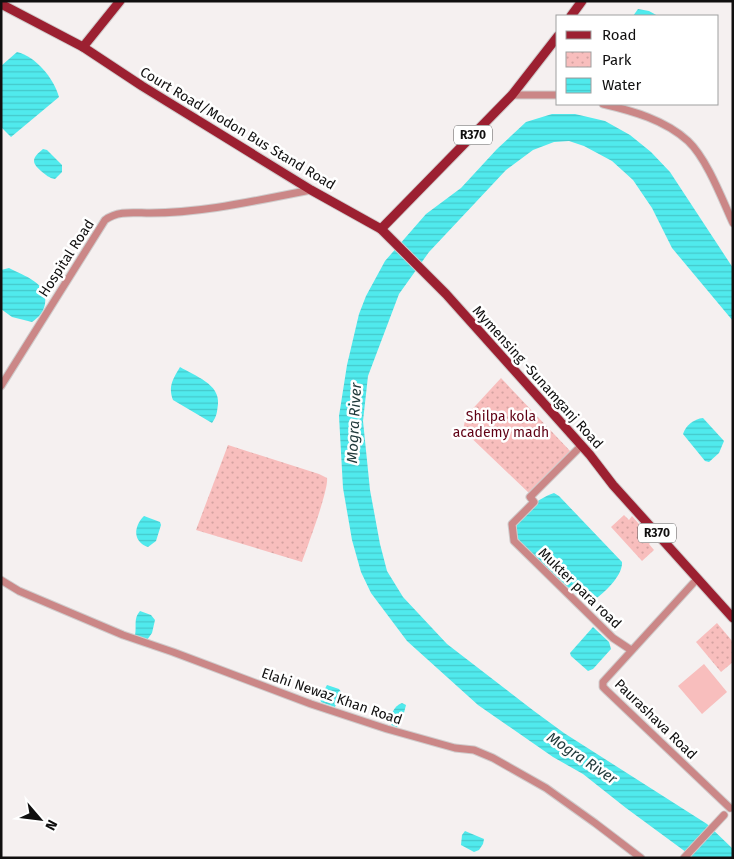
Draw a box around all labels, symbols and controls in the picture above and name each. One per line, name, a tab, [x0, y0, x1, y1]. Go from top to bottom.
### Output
legend	[556, 15, 719, 105]
text: Road	[602, 26, 637, 44]
text: Park	[602, 51, 632, 69]
street label: Court Road/Modon Bus Stand Road	[137, 63, 338, 194]
text: Water	[602, 76, 641, 94]
road number: R370	[454, 126, 492, 144]
street label: Hospital Road	[35, 216, 98, 300]
street label: Mymensing -Sunamganj Road	[469, 302, 606, 452]
water label: Mogra River	[343, 381, 365, 464]
park label: Shilpa kola academy madh	[453, 408, 549, 441]
road number: R370	[638, 524, 676, 542]
street label: Mukter para road	[535, 544, 625, 632]
street label: Elahi Newaz Khan Road	[259, 664, 404, 729]
street label: Paurashava Road	[611, 676, 700, 763]
water label: Mogra River	[544, 728, 621, 789]
north arrow	[15, 794, 65, 844]
text: N	[41, 817, 61, 833]

